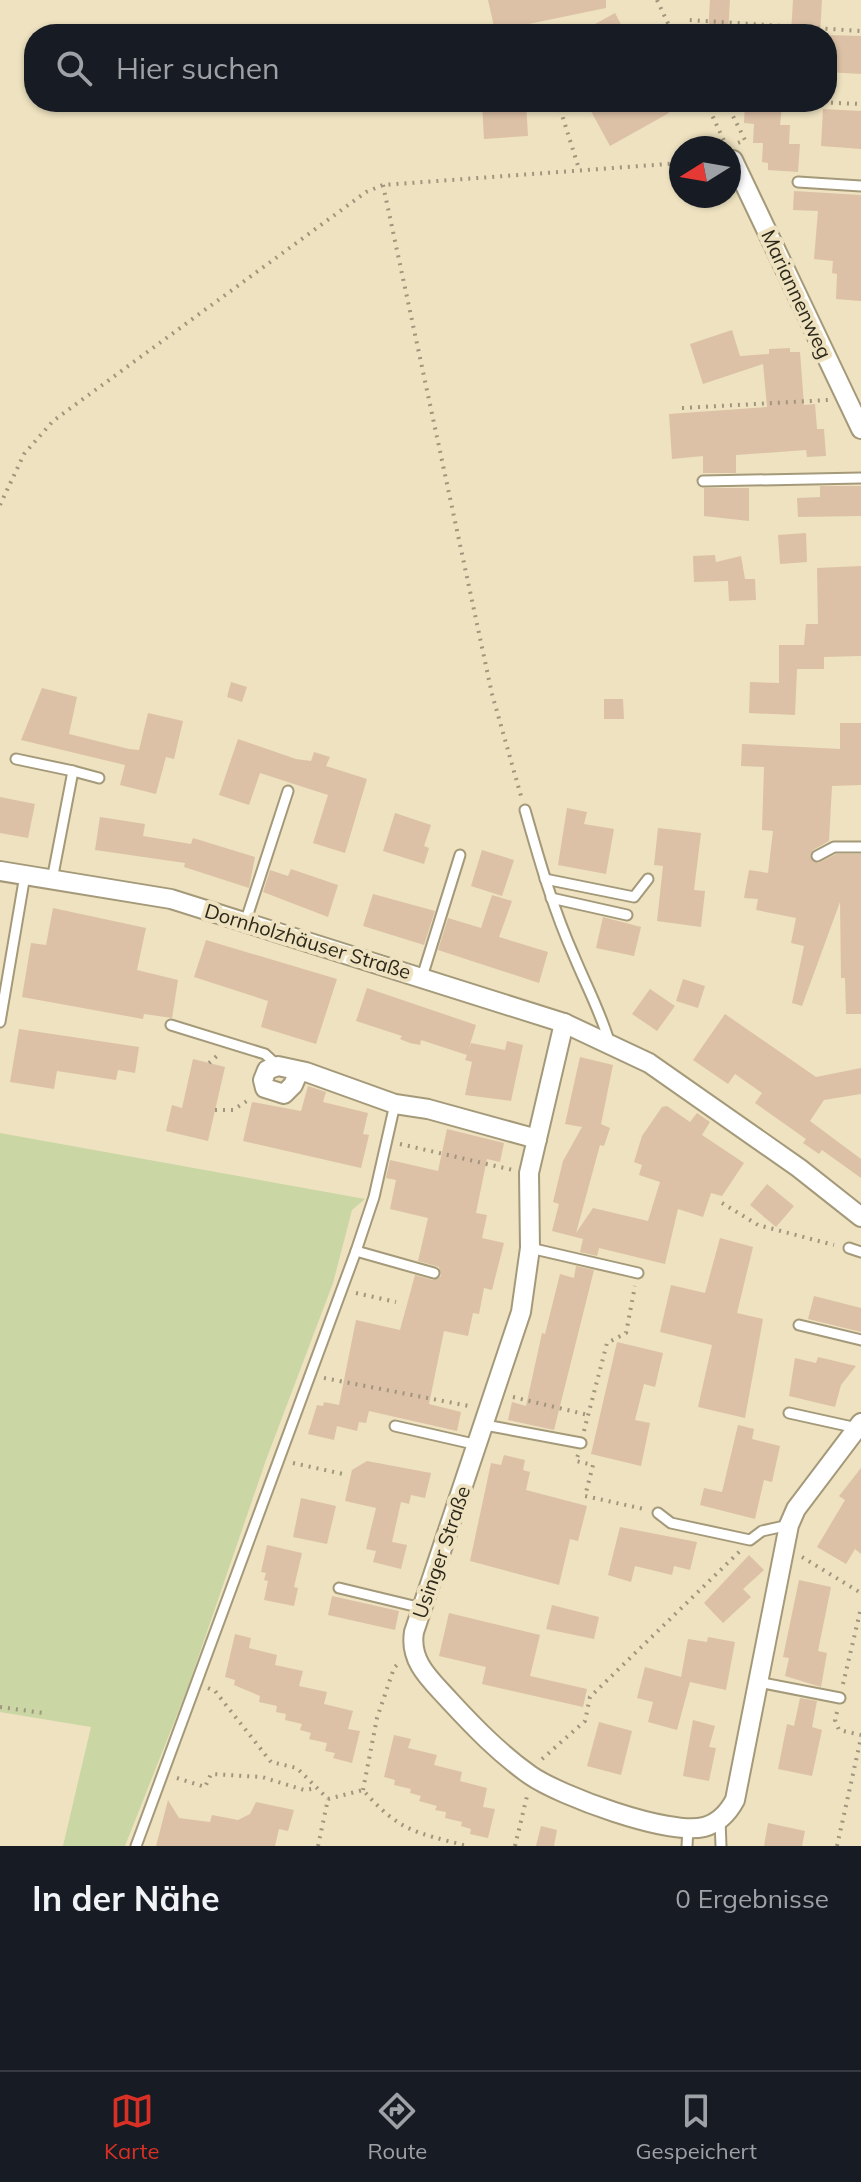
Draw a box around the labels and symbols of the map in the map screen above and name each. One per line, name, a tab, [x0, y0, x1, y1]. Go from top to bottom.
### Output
north arrow	[669, 136, 741, 208]
street label: Mariannenweg	[756, 226, 838, 362]
street label: Dornholzhäuser Straße	[202, 898, 414, 984]
street label: Usinger Straße	[407, 1482, 475, 1622]

